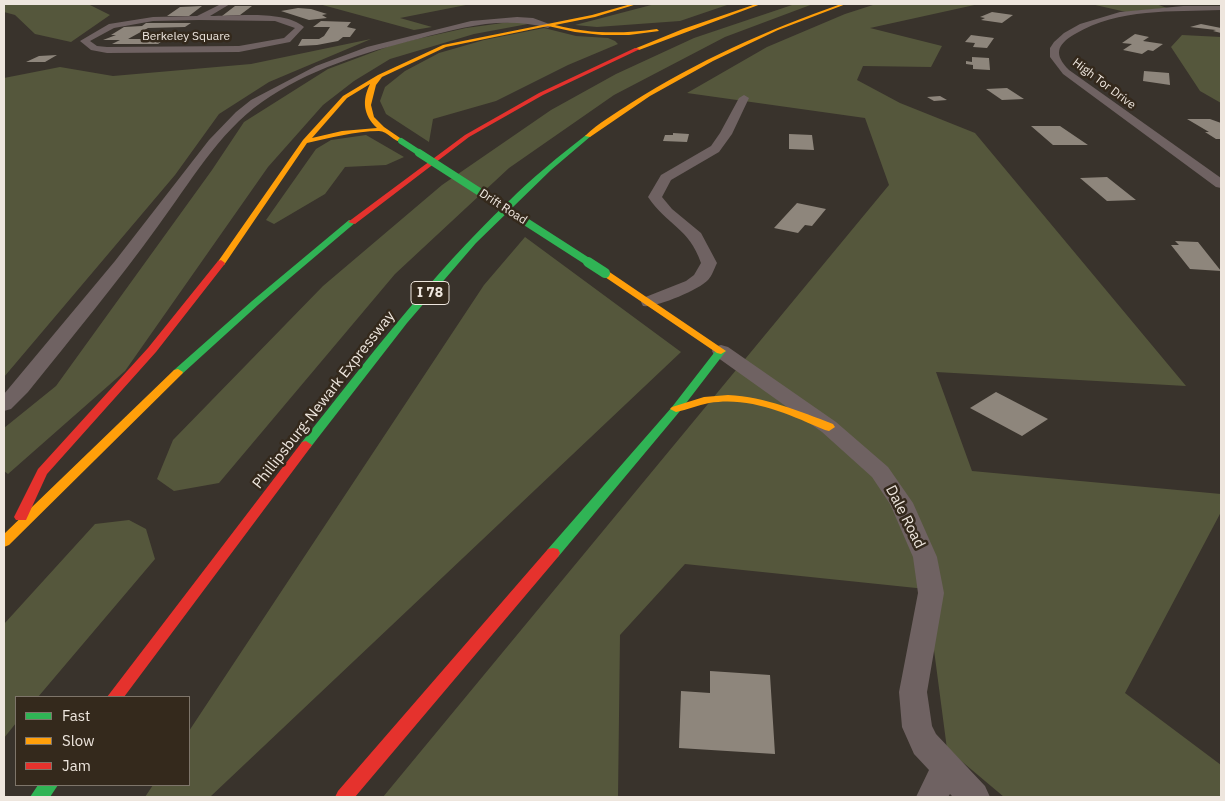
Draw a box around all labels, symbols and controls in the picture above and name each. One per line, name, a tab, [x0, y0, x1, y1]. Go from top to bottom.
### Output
street label: Berkeley Square	[142, 30, 230, 44]
street label: High Tor Drive	[1070, 56, 1138, 112]
street label: Drift Road	[476, 186, 530, 228]
road number: I 78	[411, 282, 449, 304]
street label: Phillipsburg-Newark Expressway	[249, 308, 399, 492]
street label: Dale Road	[881, 482, 929, 552]
legend	[15, 696, 190, 786]
text: Fast	[62, 706, 90, 725]
text: Slow	[62, 731, 95, 750]
text: Jam	[62, 756, 91, 775]

